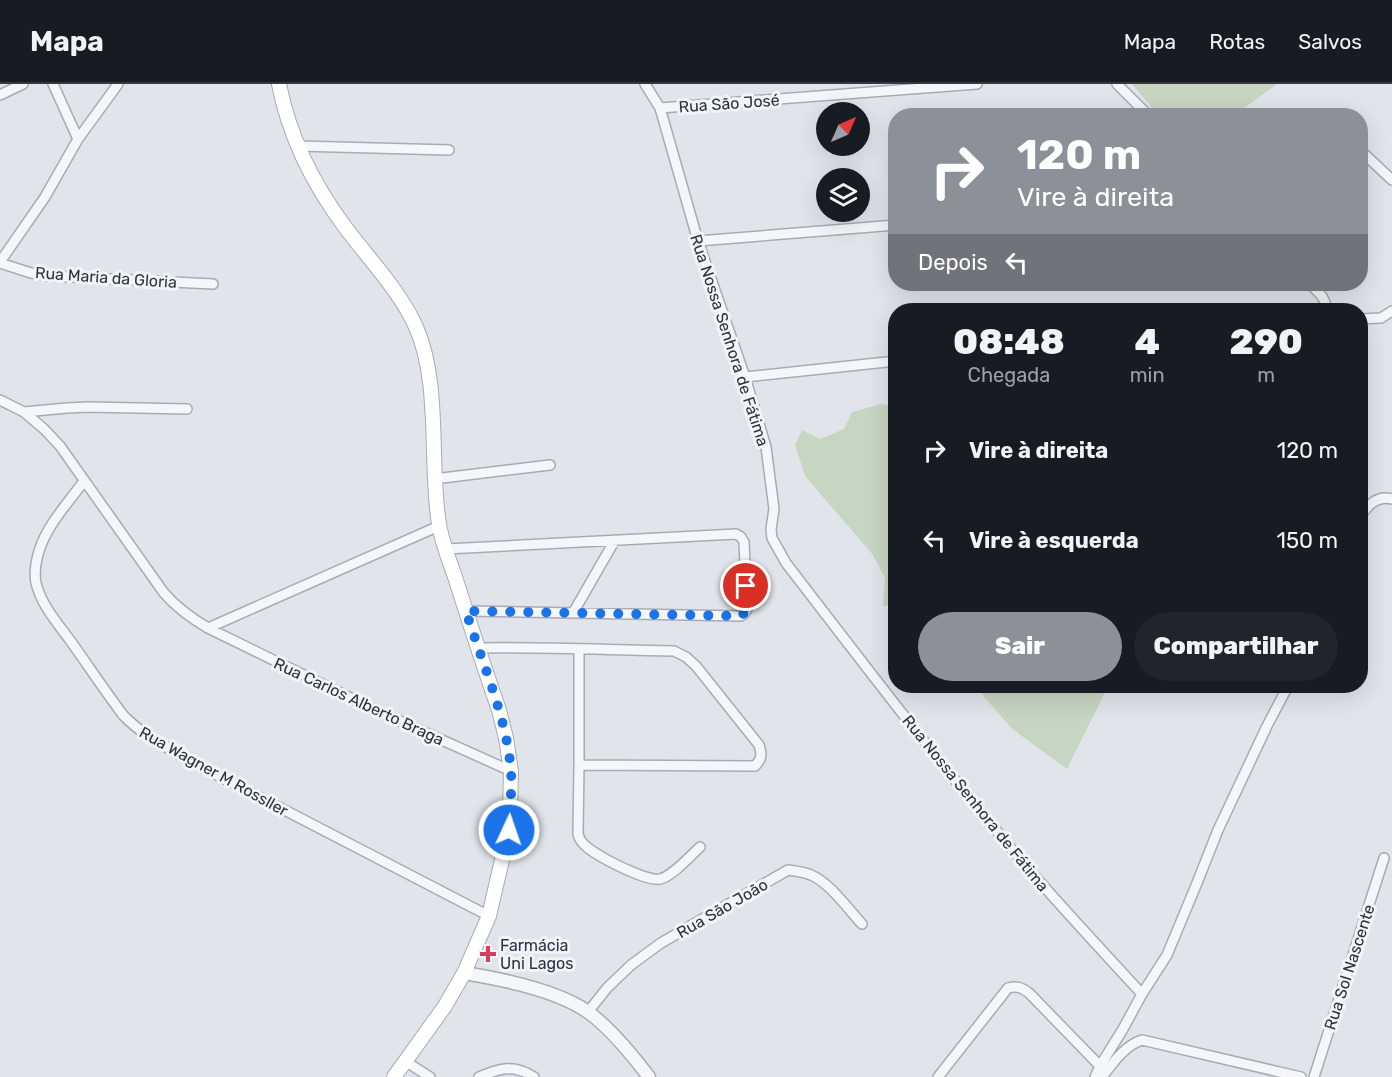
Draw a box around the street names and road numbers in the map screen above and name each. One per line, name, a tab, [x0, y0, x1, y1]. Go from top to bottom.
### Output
street label: Rua São José	[678, 90, 780, 117]
street label: Rua Nossa Senhora de Fátima	[686, 232, 773, 449]
street label: Rua Maria da Gloria	[34, 263, 178, 292]
street label: Rua Carlos Alberto Braga	[271, 654, 447, 749]
street label: Rua Nossa Senhora de Fátima	[898, 711, 1053, 895]
street label: Rua Wagner M Rossller	[136, 723, 291, 820]
street label: Rua São João	[673, 875, 771, 942]
street label: Rua Sol Nascente	[1320, 902, 1379, 1032]

